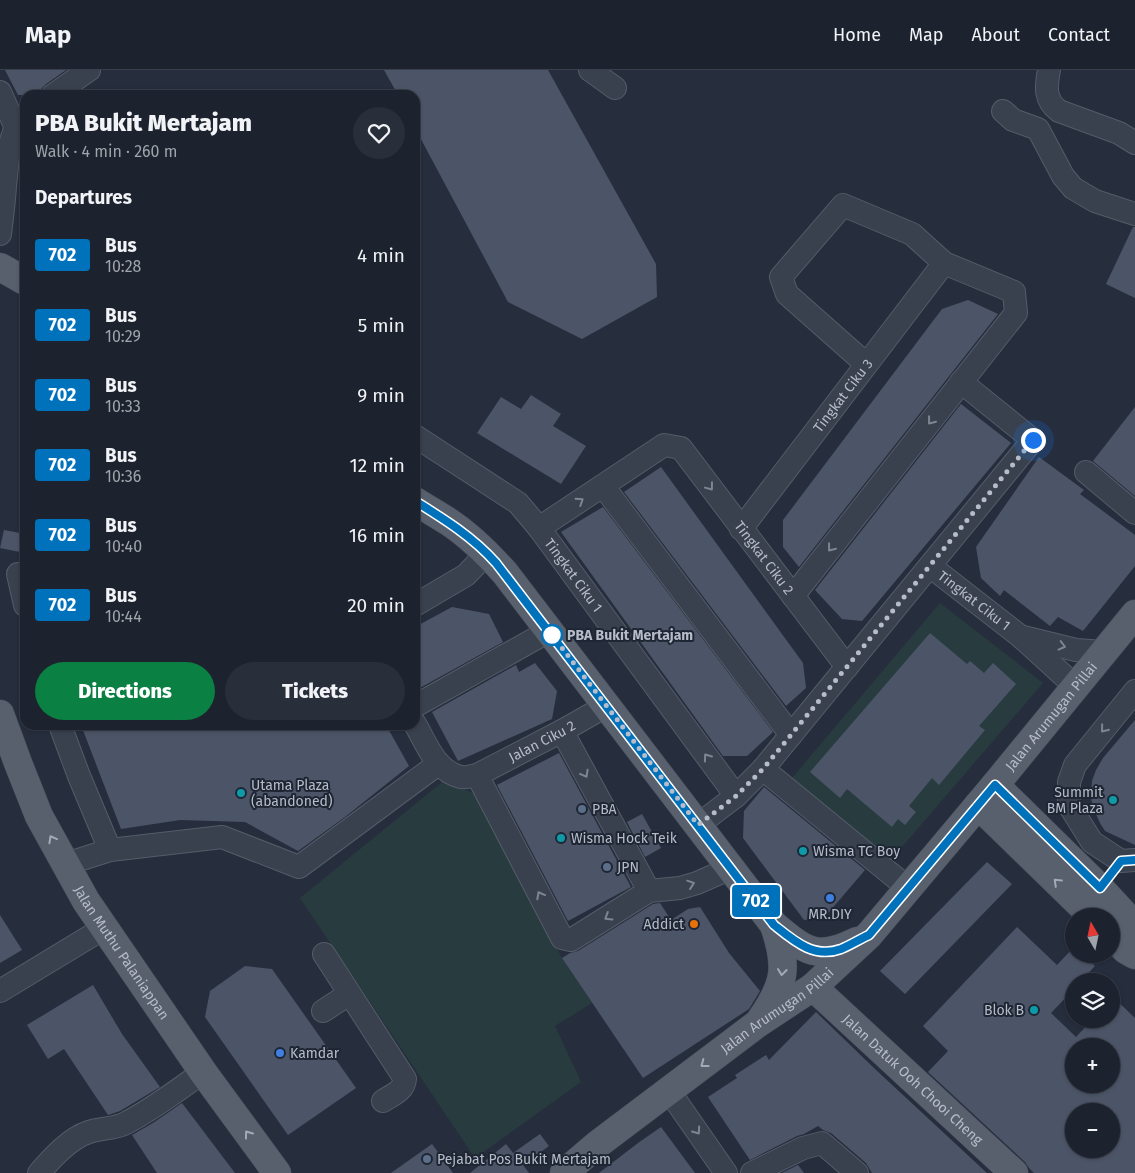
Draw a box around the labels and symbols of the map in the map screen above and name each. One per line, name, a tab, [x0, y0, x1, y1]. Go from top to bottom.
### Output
street label: Tingkat Ciku 3	[810, 356, 877, 436]
one-way arrow	[928, 415, 937, 424]
your location	[1021, 428, 1046, 453]
one-way arrow	[705, 481, 713, 490]
one-way arrow	[574, 498, 583, 507]
street label: Tingkat Ciku 2	[730, 518, 797, 598]
street label: Tingkat Ciku 1	[541, 535, 606, 615]
one-way arrow	[827, 543, 836, 552]
street label: Tingkat Ciku 1	[934, 567, 1013, 634]
marker: PBA Bukit Mertajam	[541, 624, 563, 646]
place label: PBA Bukit Mertajam	[567, 627, 693, 644]
one-way arrow	[1057, 641, 1065, 651]
street label: Jalan Arumugan Pillai	[1002, 659, 1101, 775]
street label: Jalan Ciku 2	[506, 717, 579, 766]
one-way arrow	[1101, 723, 1110, 732]
one-way arrow	[704, 753, 713, 763]
one-way arrow	[579, 768, 589, 777]
place label: Utama Plaza (abandoned)	[251, 777, 332, 810]
place label: Summit BM Plaza	[1047, 784, 1104, 817]
marker: Utama Plaza (abandoned)	[235, 787, 247, 799]
marker: Summit BM Plaza	[1107, 794, 1119, 806]
place label: PBA	[592, 801, 617, 818]
marker: PBA	[576, 803, 588, 815]
place label: Wisma Hock Teik	[571, 830, 678, 847]
marker: Wisma Hock Teik	[555, 832, 567, 844]
one-way arrow	[48, 835, 58, 844]
place label: Wisma TC Boy	[813, 843, 900, 860]
marker: Wisma TC Boy	[797, 845, 809, 857]
place label: JPN	[617, 859, 639, 876]
marker: JPN	[601, 861, 613, 873]
one-way arrow	[1054, 879, 1063, 888]
one-way arrow	[686, 880, 695, 890]
street label: Jalan Muthu Palaniappan	[70, 883, 173, 1023]
line badge: 702	[727, 885, 785, 917]
one-way arrow	[536, 891, 546, 900]
marker: MR.DIY	[824, 892, 836, 904]
place label: MR.DIY	[808, 906, 852, 923]
north arrow	[1065, 908, 1120, 962]
one-way arrow	[604, 911, 614, 920]
place label: Addict	[644, 916, 685, 933]
marker: Addict	[688, 918, 700, 930]
street label: Jalan Arumugan Pillai	[717, 964, 837, 1057]
one-way arrow	[777, 968, 787, 977]
place label: Blok B	[984, 1002, 1024, 1019]
marker: Blok B	[1028, 1004, 1040, 1016]
street label: Jalan Datuk Ooh Chooi Cheng	[839, 1011, 987, 1149]
place label: Kamdar	[290, 1045, 340, 1062]
marker: Kamdar	[274, 1047, 286, 1059]
one-way arrow	[701, 1059, 710, 1067]
one-way arrow	[691, 1125, 700, 1135]
one-way arrow	[245, 1130, 254, 1140]
place label: Pejabat Pos Bukit Mertajam	[437, 1151, 611, 1168]
marker: Pejabat Pos Bukit Mertajam	[421, 1153, 433, 1165]

